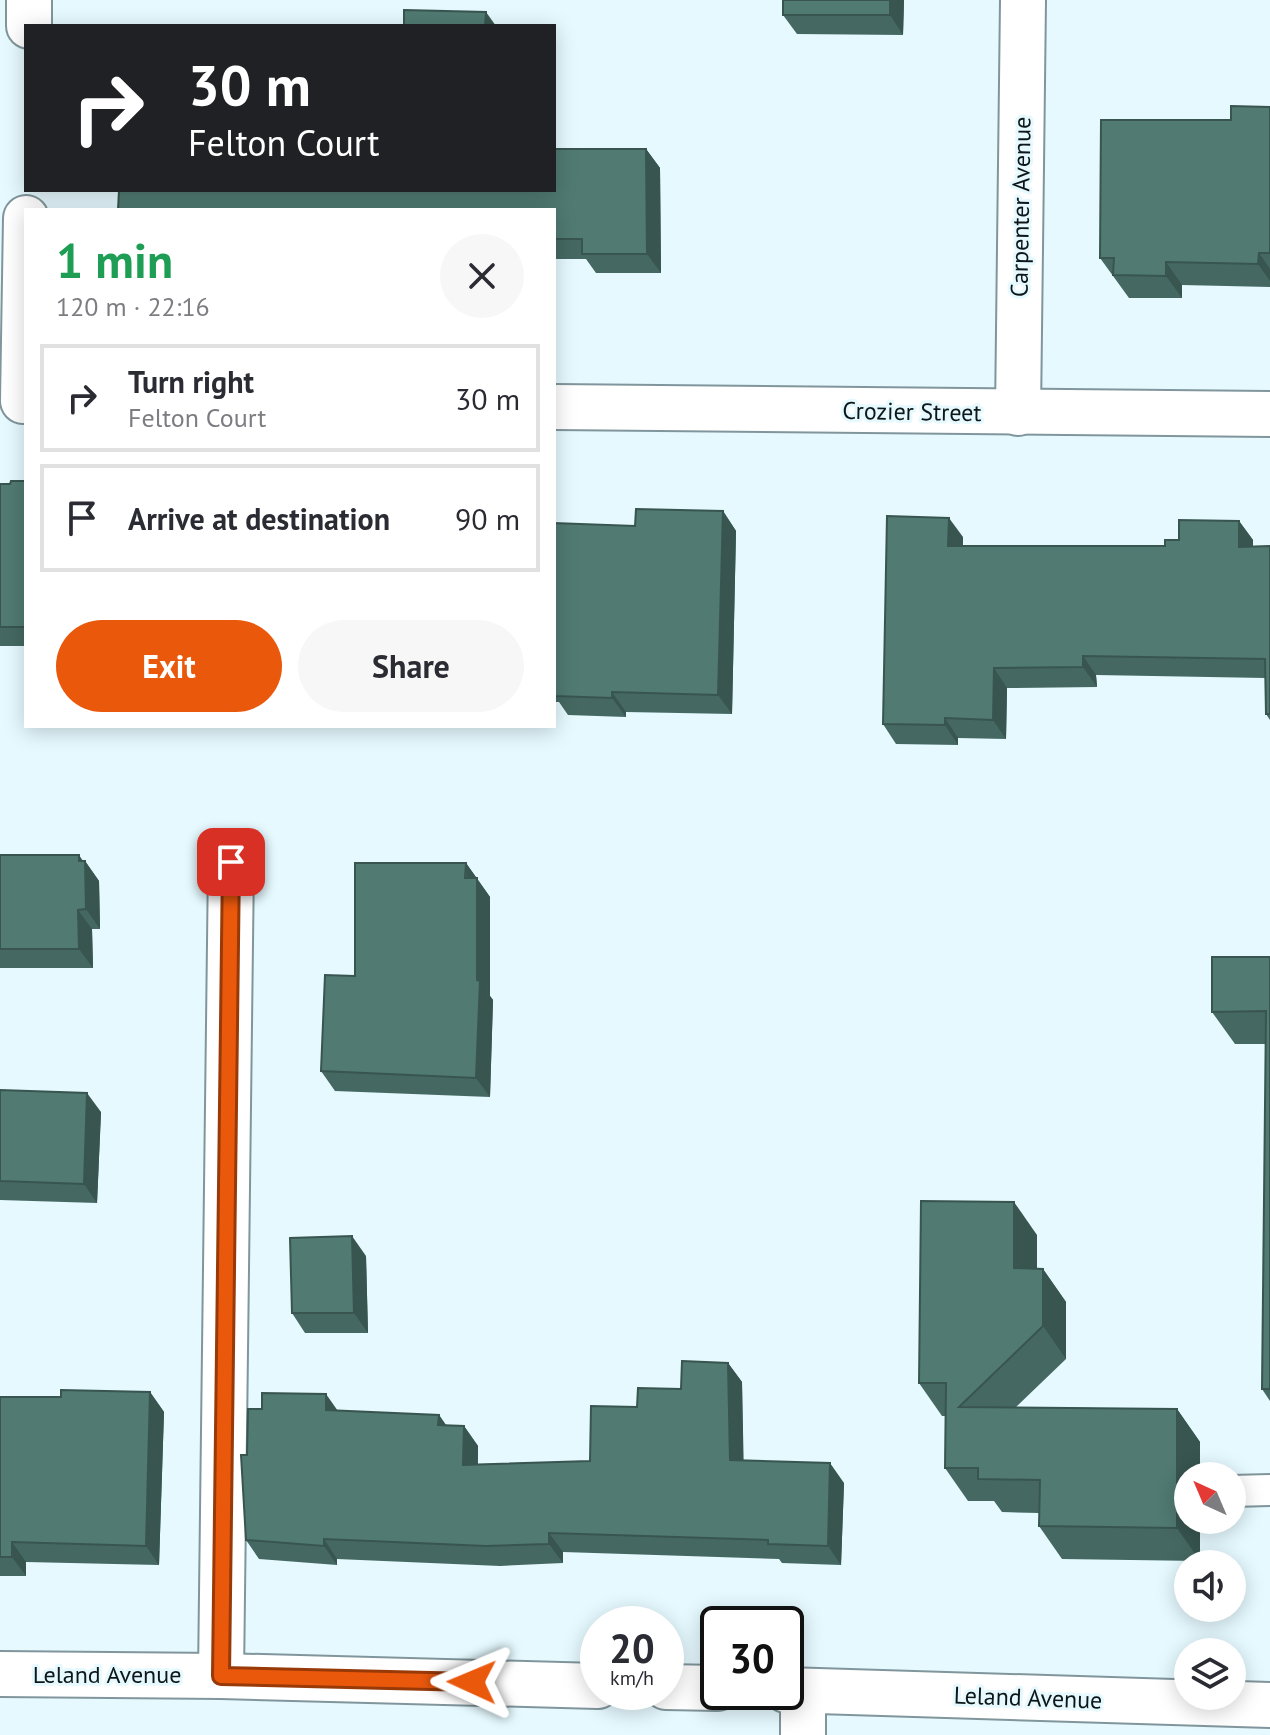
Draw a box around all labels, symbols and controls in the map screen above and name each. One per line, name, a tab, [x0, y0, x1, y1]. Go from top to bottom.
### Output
text: 30 m	[188, 49, 311, 121]
icon: right	[56, 56, 160, 160]
street label: Carpenter Avenue	[1003, 116, 1038, 297]
text: Felton Court	[188, 119, 379, 166]
text: 1 min	[56, 229, 173, 291]
button: close	[440, 234, 524, 318]
text: 120 m · 22:16	[56, 290, 210, 323]
text: Turn right	[128, 362, 254, 401]
icon: right	[60, 376, 104, 420]
text: 30 m	[455, 379, 520, 418]
street label: Crozier Street	[842, 395, 982, 428]
text: Felton Court	[128, 401, 266, 434]
icon: arrive	[60, 496, 104, 540]
text: Arrive at destination	[128, 499, 390, 538]
text: 90 m	[455, 499, 520, 538]
button: Exit	[56, 620, 282, 712]
button: Share	[298, 620, 524, 712]
pin	[197, 828, 265, 896]
icon: arrive	[209, 840, 253, 884]
north arrow	[1174, 1462, 1246, 1534]
map controls	[1174, 1462, 1246, 1710]
button: sound	[1174, 1550, 1246, 1622]
speed limit sign: 30	[700, 1606, 804, 1710]
text: 20	[609, 1622, 655, 1674]
button: layers	[1174, 1638, 1246, 1710]
position arrow	[430, 1640, 514, 1724]
street label: Leland Avenue	[33, 1659, 181, 1690]
text: km/h	[610, 1665, 654, 1691]
street label: Leland Avenue	[953, 1679, 1103, 1716]

